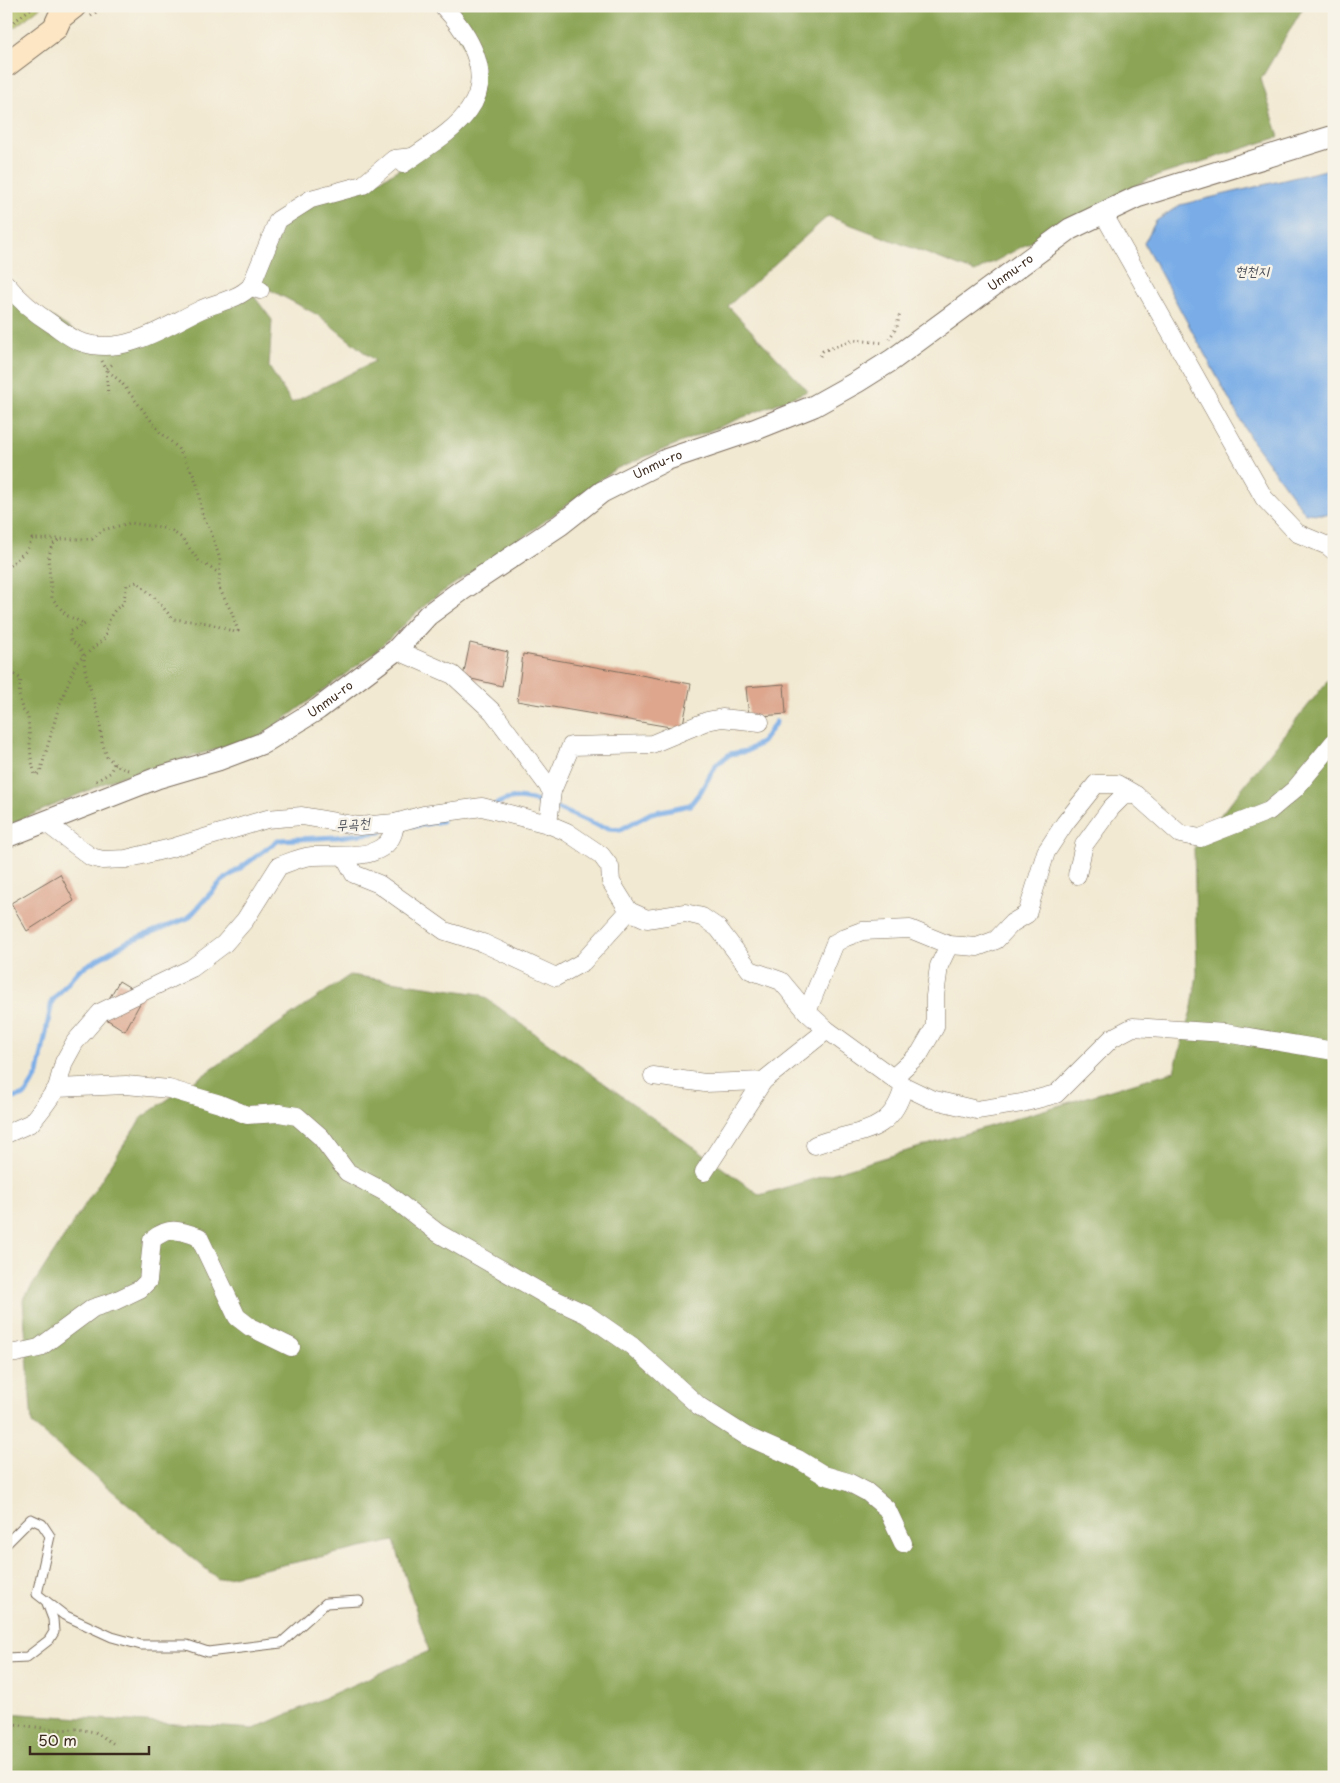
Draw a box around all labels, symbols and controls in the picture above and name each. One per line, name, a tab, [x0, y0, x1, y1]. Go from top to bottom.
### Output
street label: Unmu-ro	[984, 249, 1037, 295]
water label: 현천지	[1235, 260, 1271, 281]
street label: Unmu-ro	[630, 445, 685, 483]
street label: Unmu-ro	[304, 676, 356, 721]
water label: 무곡천	[335, 811, 372, 835]
scale bar	[30, 1723, 149, 1755]
text: 50 m	[38, 1728, 77, 1751]

